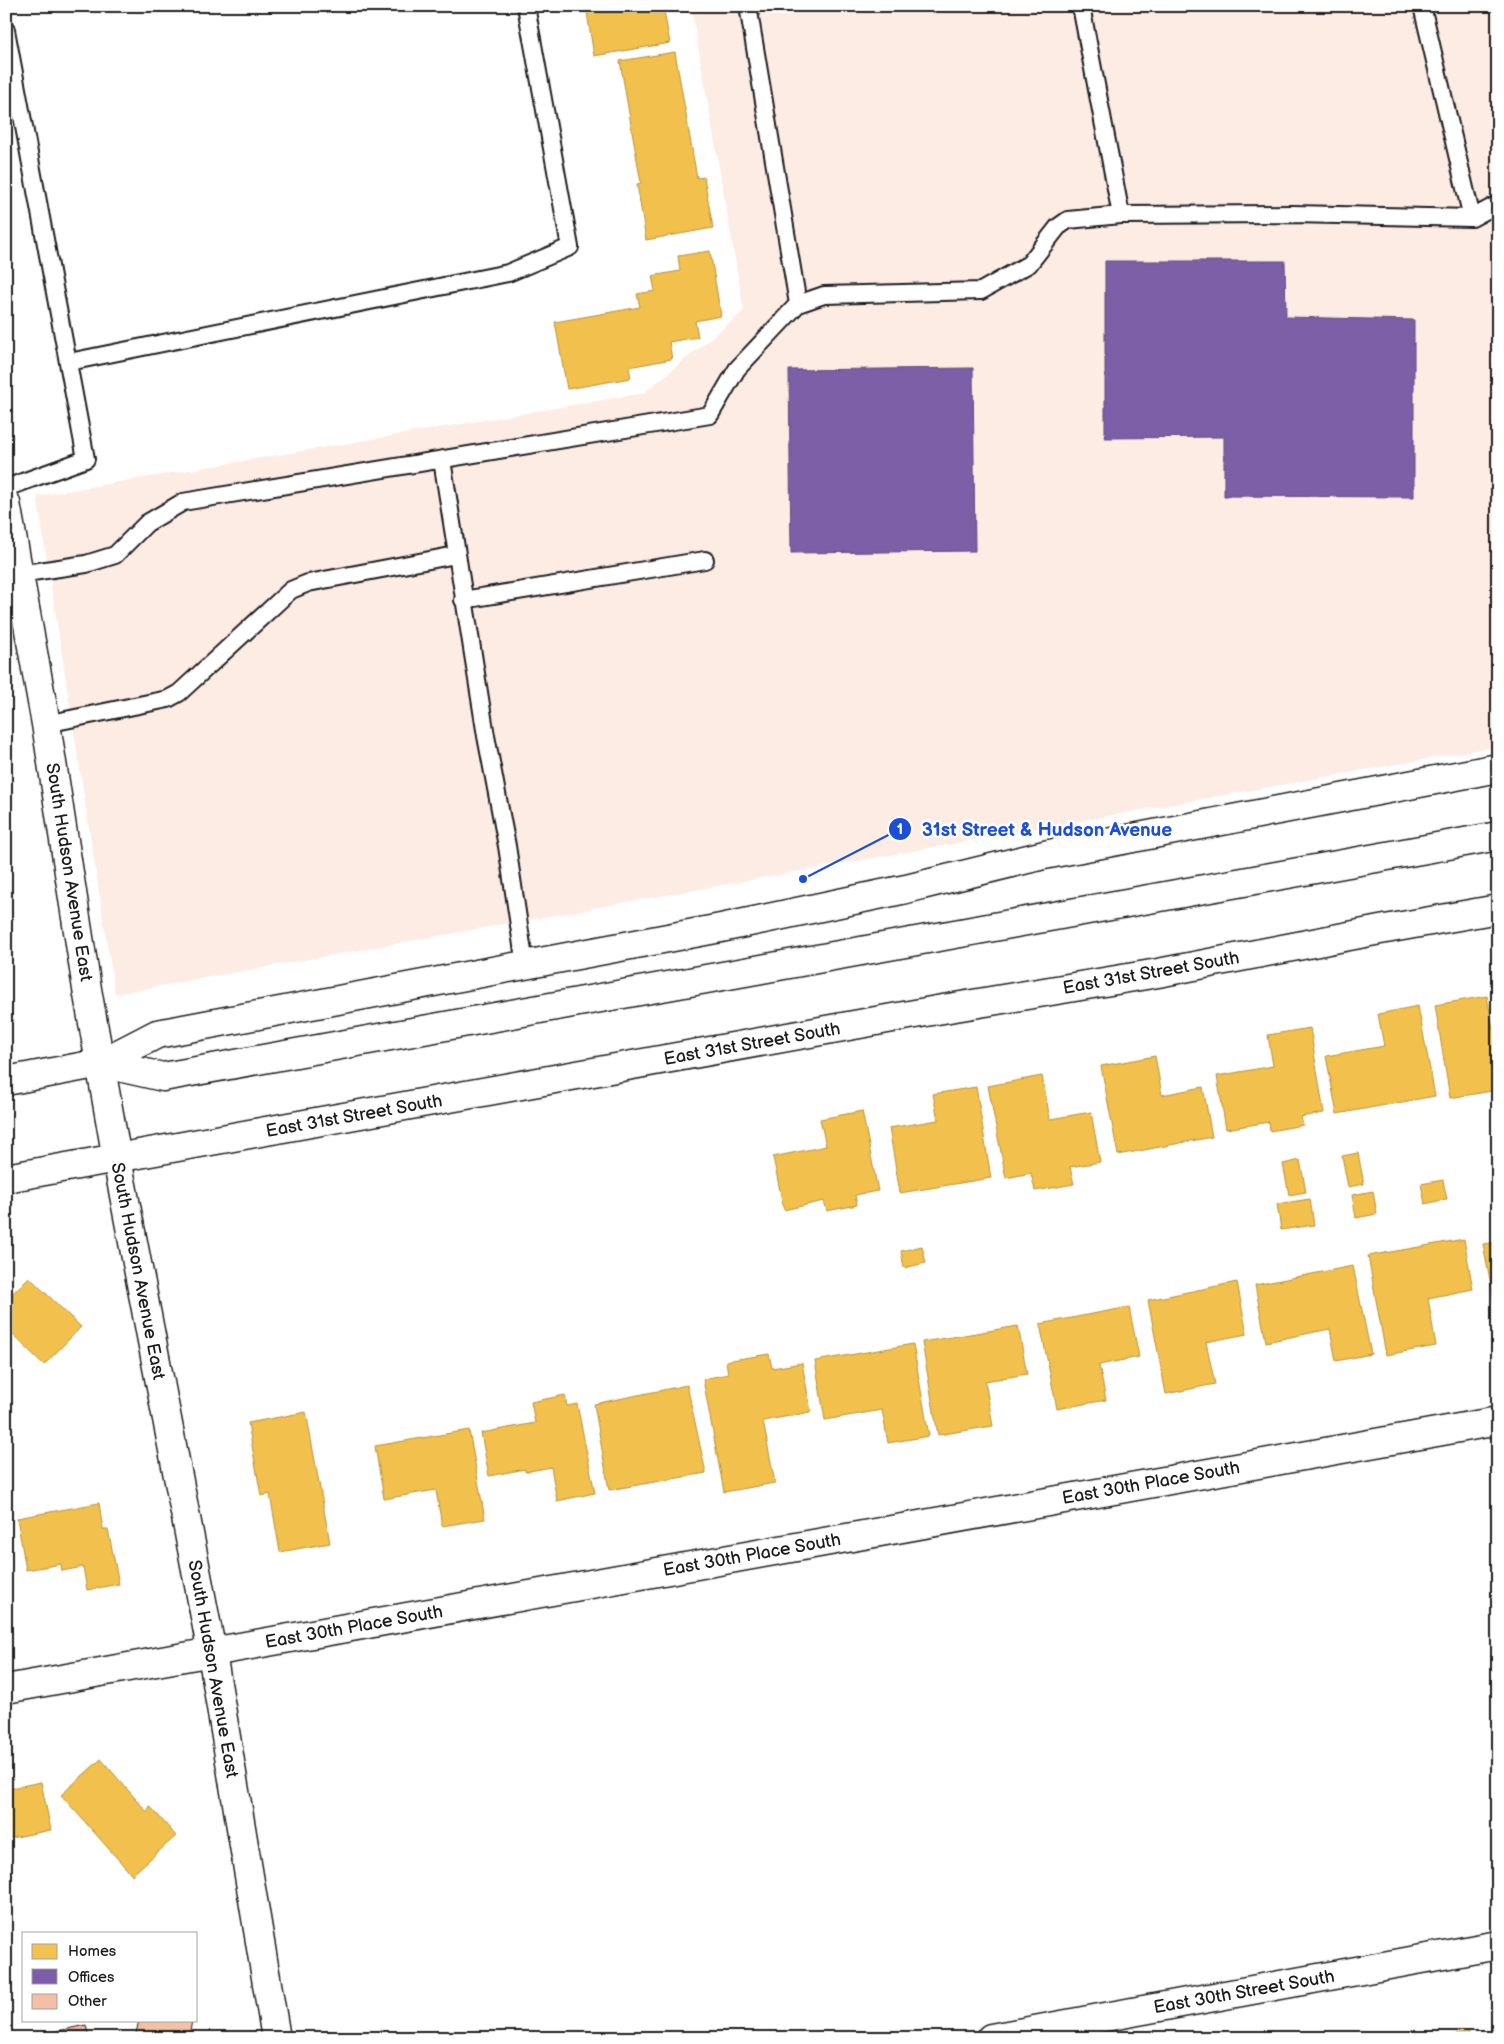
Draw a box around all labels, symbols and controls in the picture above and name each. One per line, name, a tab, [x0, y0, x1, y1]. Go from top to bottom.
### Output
street label: South Hudson Avenue East	[41, 761, 97, 983]
callout: 31st Street & Hudson Avenue	[887, 812, 1182, 846]
text: 31st Street & Hudson Avenue	[922, 819, 1172, 842]
text: 1	[897, 820, 903, 839]
street label: East 31st Street South	[1061, 947, 1241, 999]
street label: East 31st Street South	[662, 1018, 842, 1070]
street label: East 31st Street South	[264, 1090, 444, 1142]
street label: South Hudson Avenue East	[107, 1161, 169, 1382]
street label: East 30th Place South	[1061, 1457, 1241, 1509]
street label: East 30th Place South	[662, 1529, 842, 1581]
street label: South Hudson Avenue East	[183, 1559, 243, 1780]
street label: East 30th Place South	[264, 1601, 444, 1653]
legend	[22, 1932, 198, 2022]
text: Homes	[68, 1942, 117, 1961]
street label: East 30th Street South	[1152, 1966, 1336, 2018]
text: Offices	[68, 1968, 115, 1987]
text: Other	[68, 1992, 107, 2011]

